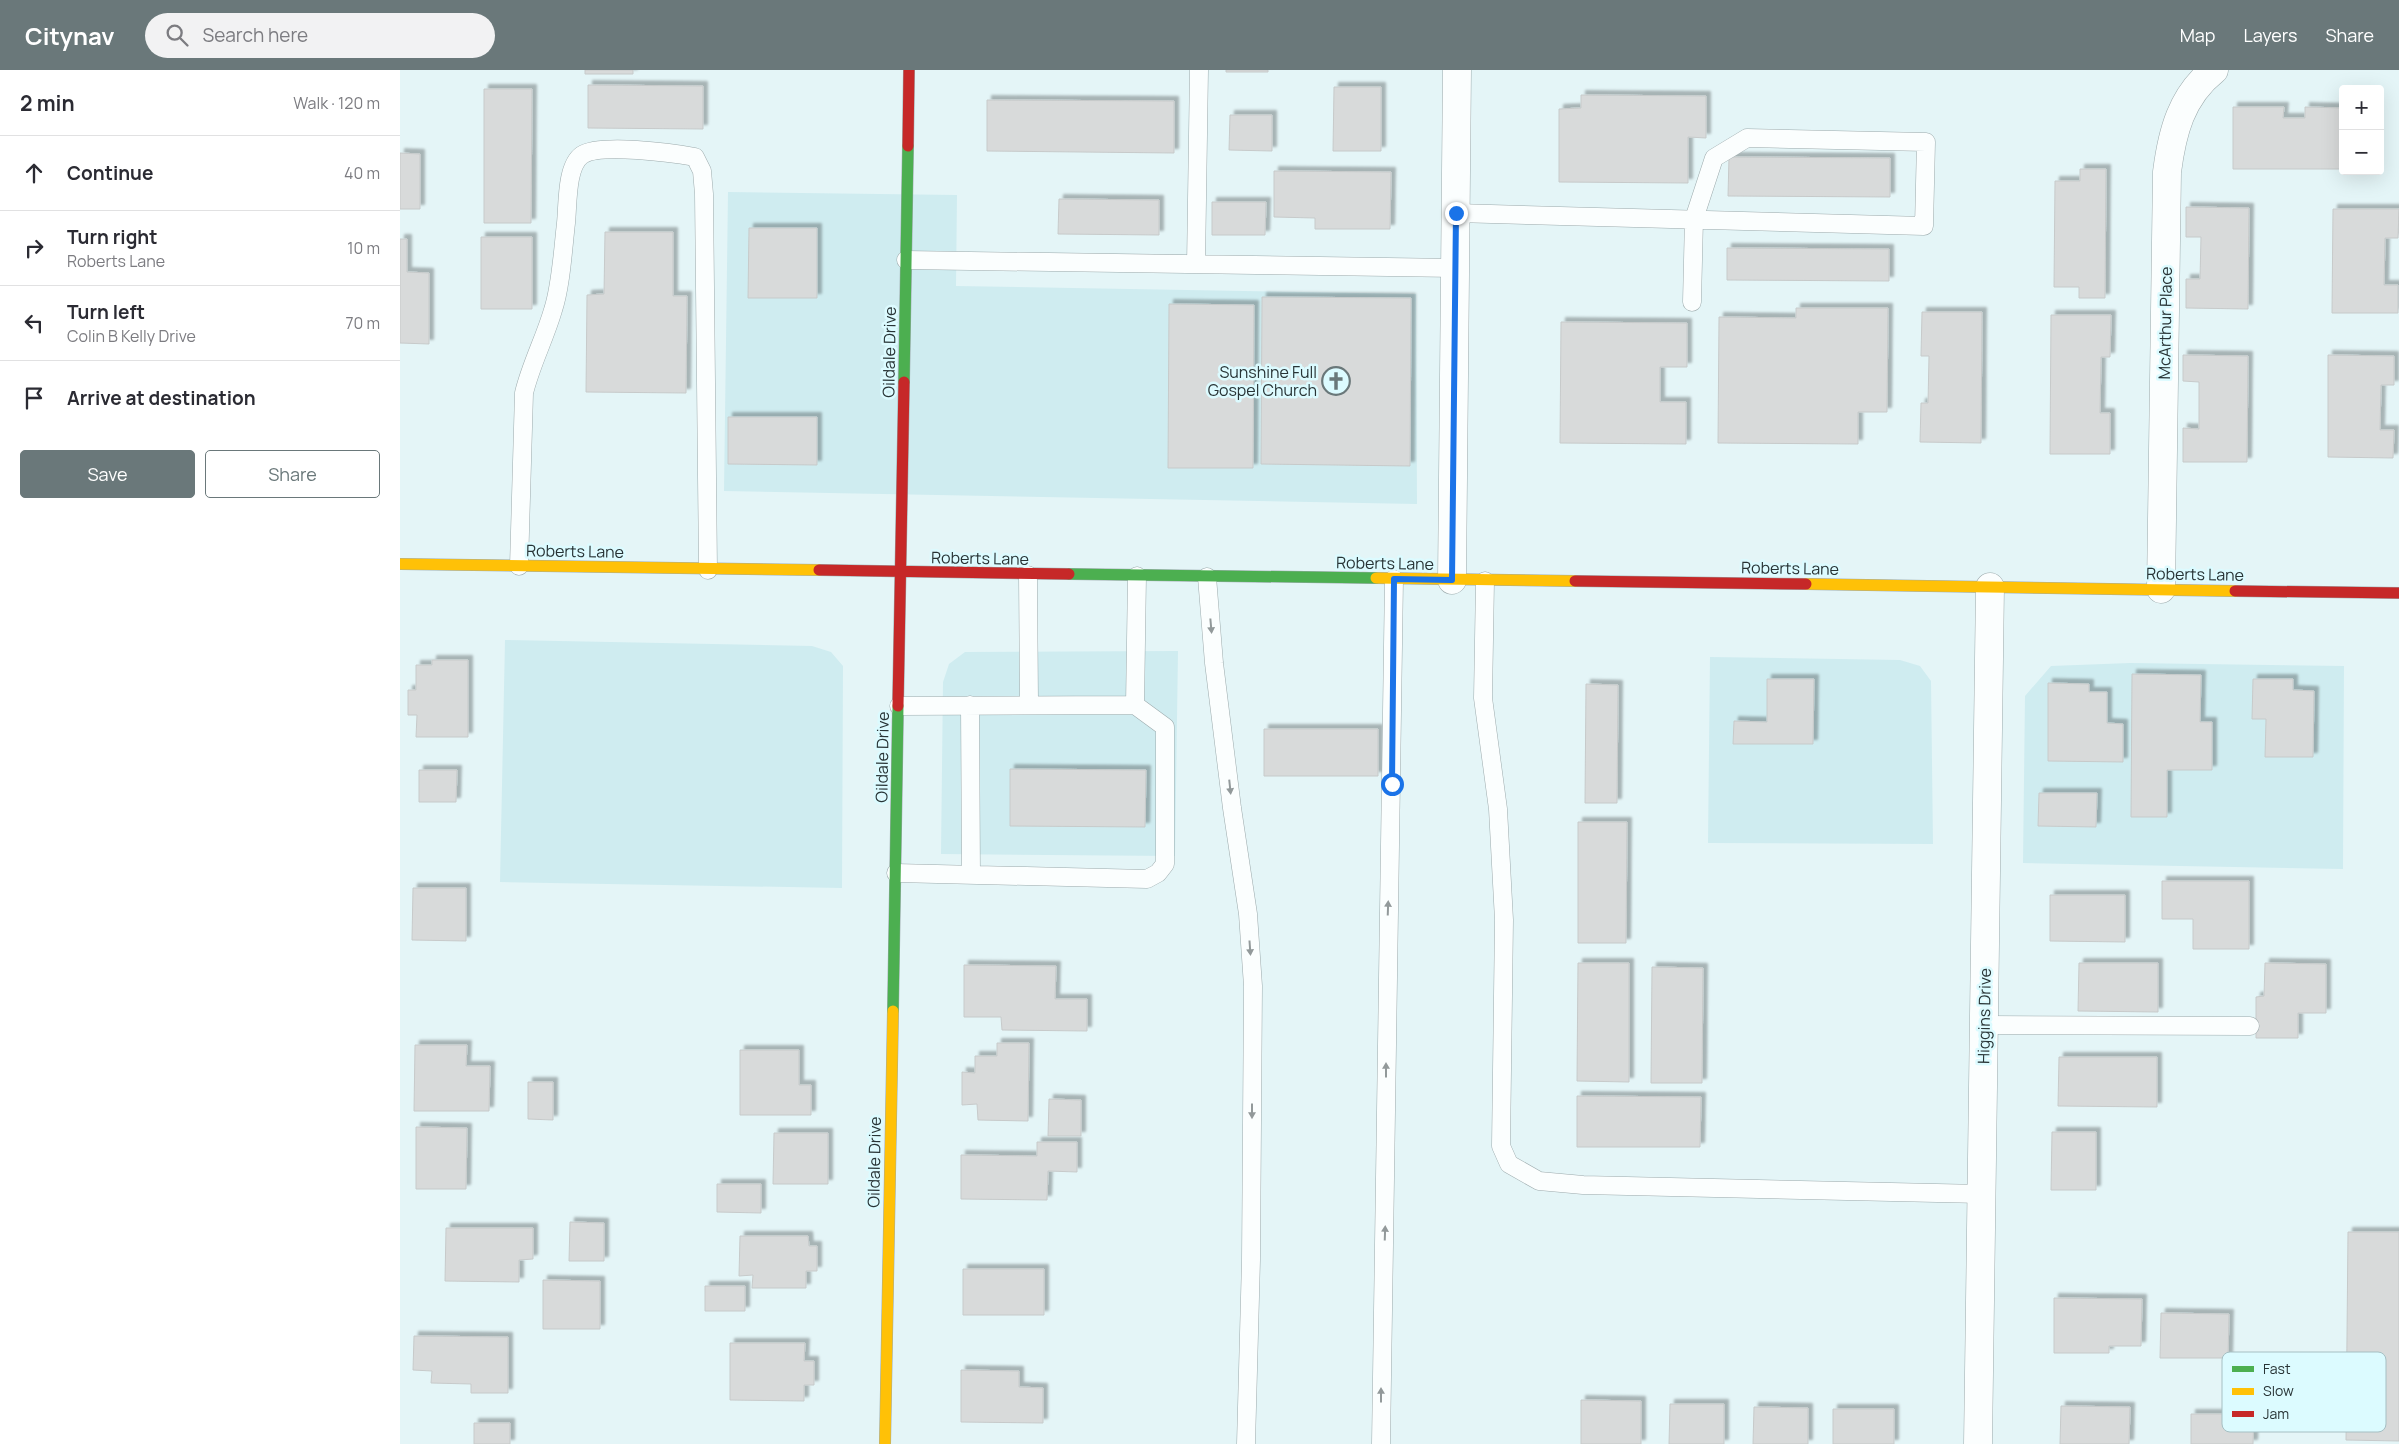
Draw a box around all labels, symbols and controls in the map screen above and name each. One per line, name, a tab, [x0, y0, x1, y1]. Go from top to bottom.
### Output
search box	[145, 13, 495, 58]
text: Citynav	[25, 19, 115, 52]
icon: search	[163, 21, 191, 49]
text: Search here	[203, 22, 308, 48]
text: Map	[2180, 23, 2215, 47]
text: Layers	[2243, 23, 2297, 47]
text: Share	[2325, 23, 2374, 47]
map controls	[2339, 85, 2384, 175]
button: +	[2339, 85, 2384, 130]
text: 2 min	[20, 89, 75, 117]
text: Walk · 120 m	[293, 92, 380, 114]
button: −	[2339, 130, 2384, 175]
icon: ahead	[20, 159, 48, 187]
text: Continue	[67, 160, 153, 186]
text: 40 m	[344, 162, 380, 184]
route end	[1445, 202, 1468, 225]
text: Turn right	[67, 224, 157, 250]
icon: right	[20, 234, 48, 262]
text: 10 m	[347, 237, 380, 259]
text: Roberts Lane	[67, 250, 165, 272]
street label: McArthur Place	[2153, 266, 2177, 380]
text: Turn left	[67, 299, 145, 325]
street label: Oildale Drive	[877, 306, 901, 398]
icon: left	[20, 309, 48, 337]
text: 70 m	[345, 312, 380, 334]
text: Colin B Kelly Drive	[67, 325, 196, 347]
place label: Sunshine Full Gospel Church	[1208, 361, 1317, 401]
church icon: Sunshine Full Gospel Church	[1321, 366, 1351, 396]
icon: arrive	[20, 384, 48, 412]
text: Arrive at destination	[67, 385, 256, 411]
button: Save	[20, 450, 195, 498]
button: Share	[205, 450, 380, 498]
street label: Roberts Lane	[526, 539, 624, 563]
street label: Roberts Lane	[931, 546, 1029, 570]
street label: Roberts Lane	[1336, 551, 1434, 575]
street label: Roberts Lane	[1741, 556, 1839, 580]
street label: Roberts Lane	[2146, 562, 2244, 586]
one-way arrow	[1207, 618, 1215, 634]
street label: Oildale Drive	[870, 711, 894, 803]
route start	[1381, 773, 1404, 796]
one-way arrow	[1226, 779, 1234, 795]
one-way arrow	[1384, 900, 1392, 916]
one-way arrow	[1247, 940, 1255, 956]
street label: Higgins Drive	[1972, 968, 1996, 1064]
one-way arrow	[1382, 1062, 1390, 1078]
one-way arrow	[1248, 1103, 1256, 1119]
street label: Oildale Drive	[862, 1116, 886, 1208]
one-way arrow	[1381, 1225, 1389, 1241]
legend	[2222, 1352, 2386, 1432]
text: Fast	[2263, 1359, 2291, 1378]
text: Slow	[2263, 1381, 2294, 1400]
one-way arrow	[1377, 1387, 1385, 1403]
text: Jam	[2263, 1404, 2289, 1423]

